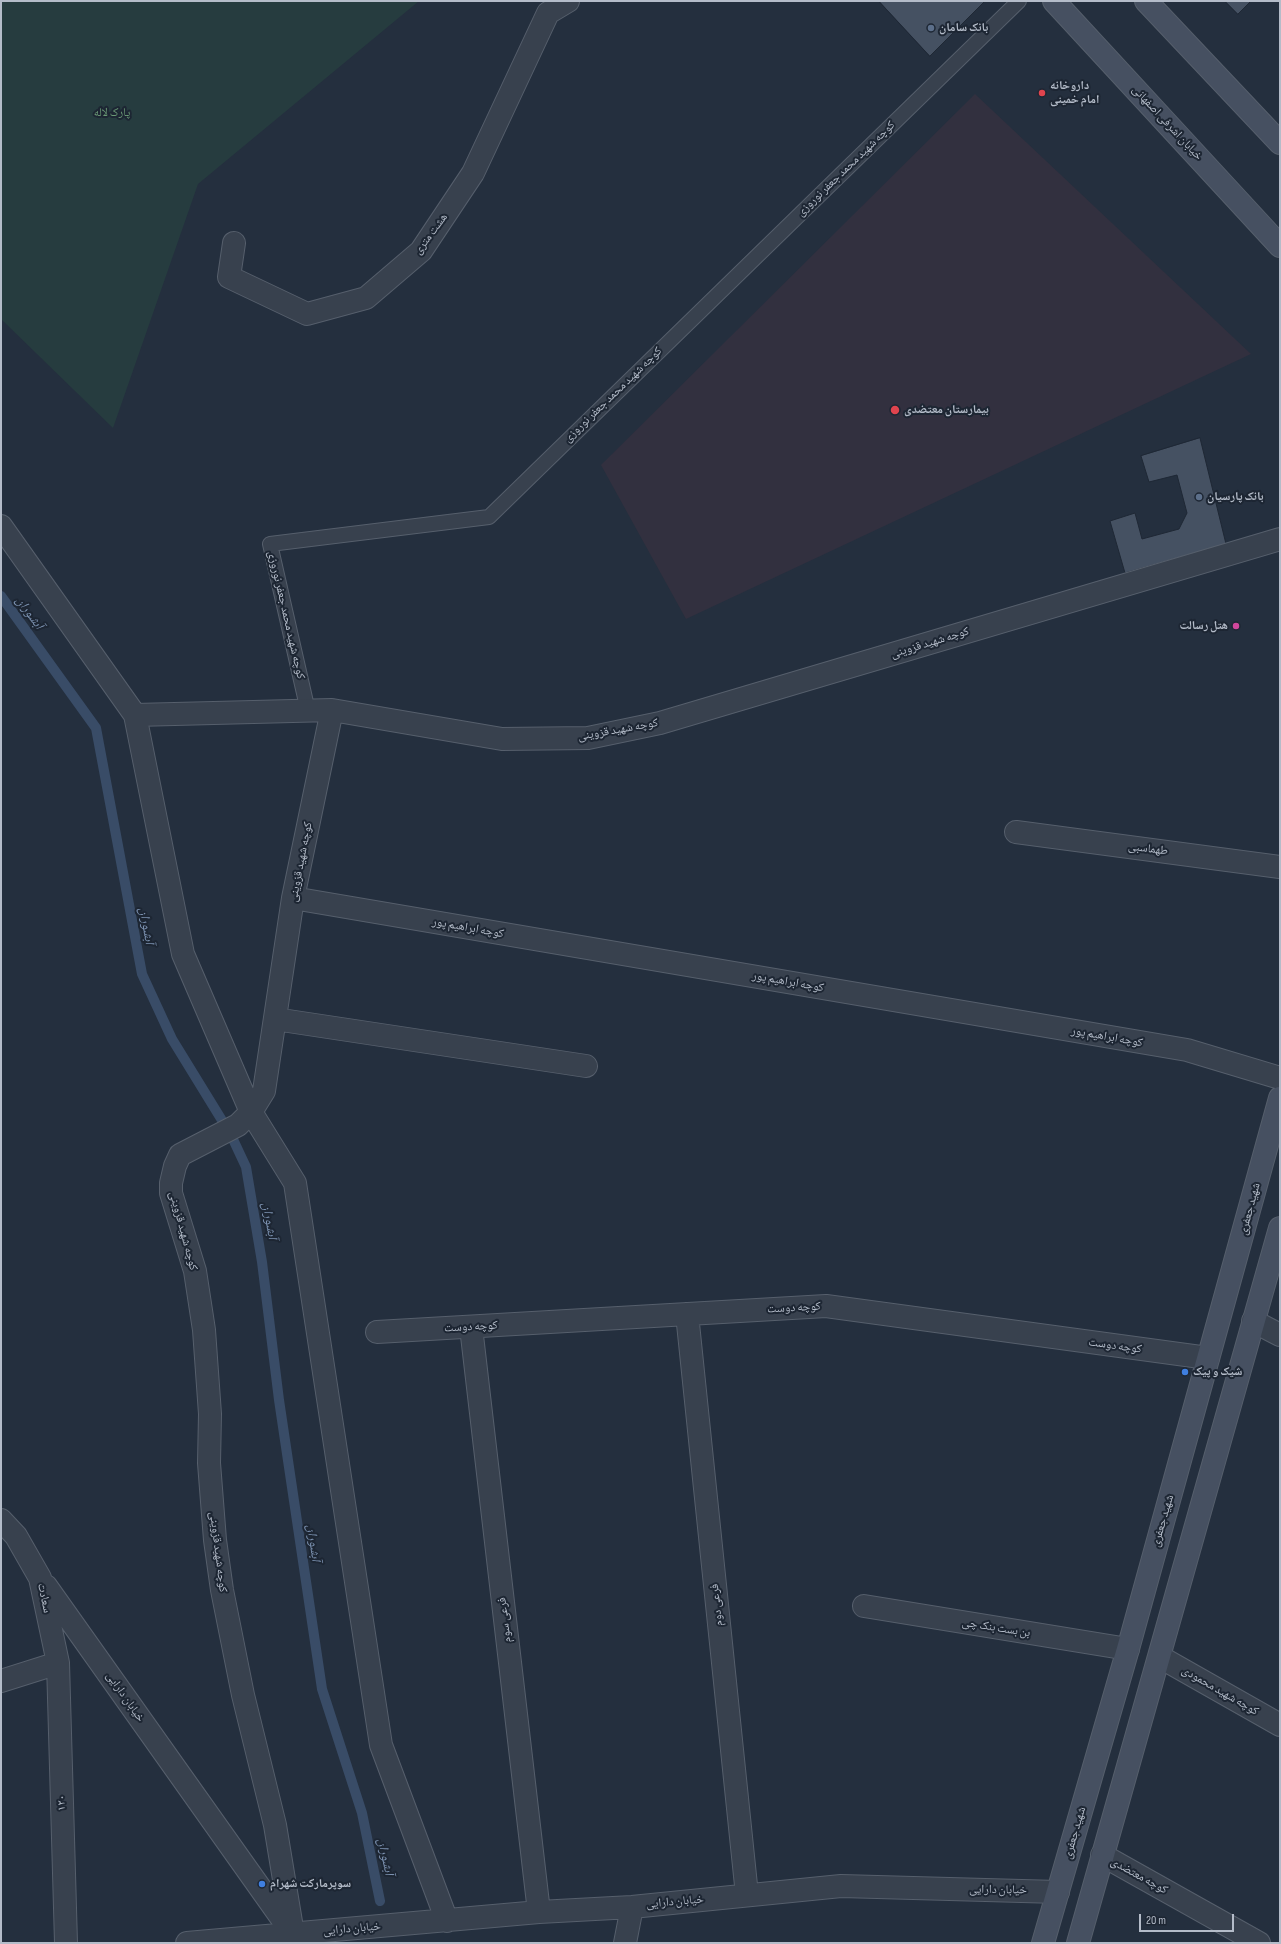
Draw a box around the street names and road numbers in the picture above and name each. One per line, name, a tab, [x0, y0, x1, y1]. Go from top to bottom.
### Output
street label: خیابان اشرفی اصفهانی	[1129, 83, 1205, 163]
street label: کوچه شهید محمد جعفر نوروزی	[794, 118, 898, 220]
street label: هشت متری	[411, 211, 451, 257]
street label: کوچه شهید محمد جعفر نوروزی	[561, 344, 665, 446]
street label: کوچه شهید محمد جعفر نوروزی	[264, 549, 308, 681]
street label: کوچه شهید قزوینی	[889, 624, 971, 662]
street label: کوچه شهید قزوینی	[577, 716, 659, 744]
street label: کوچه شهید قزوینی	[286, 821, 316, 903]
street label: طهماسبی	[1127, 839, 1169, 859]
street label: کوچه ابراهیم پور	[431, 915, 505, 941]
street label: کوچه ابراهیم پور	[751, 969, 825, 995]
street label: کوچه ابراهیم پور	[1070, 1024, 1144, 1050]
street label: شهید جعفری	[1236, 1181, 1264, 1237]
street label: کوچه شهید قزوینی	[166, 1190, 200, 1272]
street label: کوچه دوست	[767, 1299, 821, 1317]
street label: کوچه دوست	[444, 1318, 498, 1336]
street label: کوچه دوست	[1087, 1335, 1143, 1357]
street label: شهید جعفری	[1149, 1493, 1177, 1549]
street label: کوچه شهید قزوینی	[206, 1511, 230, 1593]
street label: سعادت	[34, 1582, 54, 1614]
street label: فرعی دوم	[708, 1583, 726, 1627]
street label: فرعی سوم	[495, 1597, 515, 1643]
street label: بن بست بنک چی	[961, 1615, 1031, 1641]
street label: کوچه شهید محمودی	[1179, 1663, 1261, 1719]
street label: خیابان دارایی	[102, 1669, 148, 1725]
street label: ۱۲۰	[55, 1795, 69, 1811]
street label: شهید جعفری	[1061, 1805, 1089, 1861]
street label: کوچه معتضدی	[1108, 1854, 1170, 1898]
street label: خیابان دارایی	[969, 1882, 1027, 1898]
street label: خیابان دارایی	[646, 1892, 704, 1912]
street label: خیابان دارایی	[323, 1919, 381, 1939]

